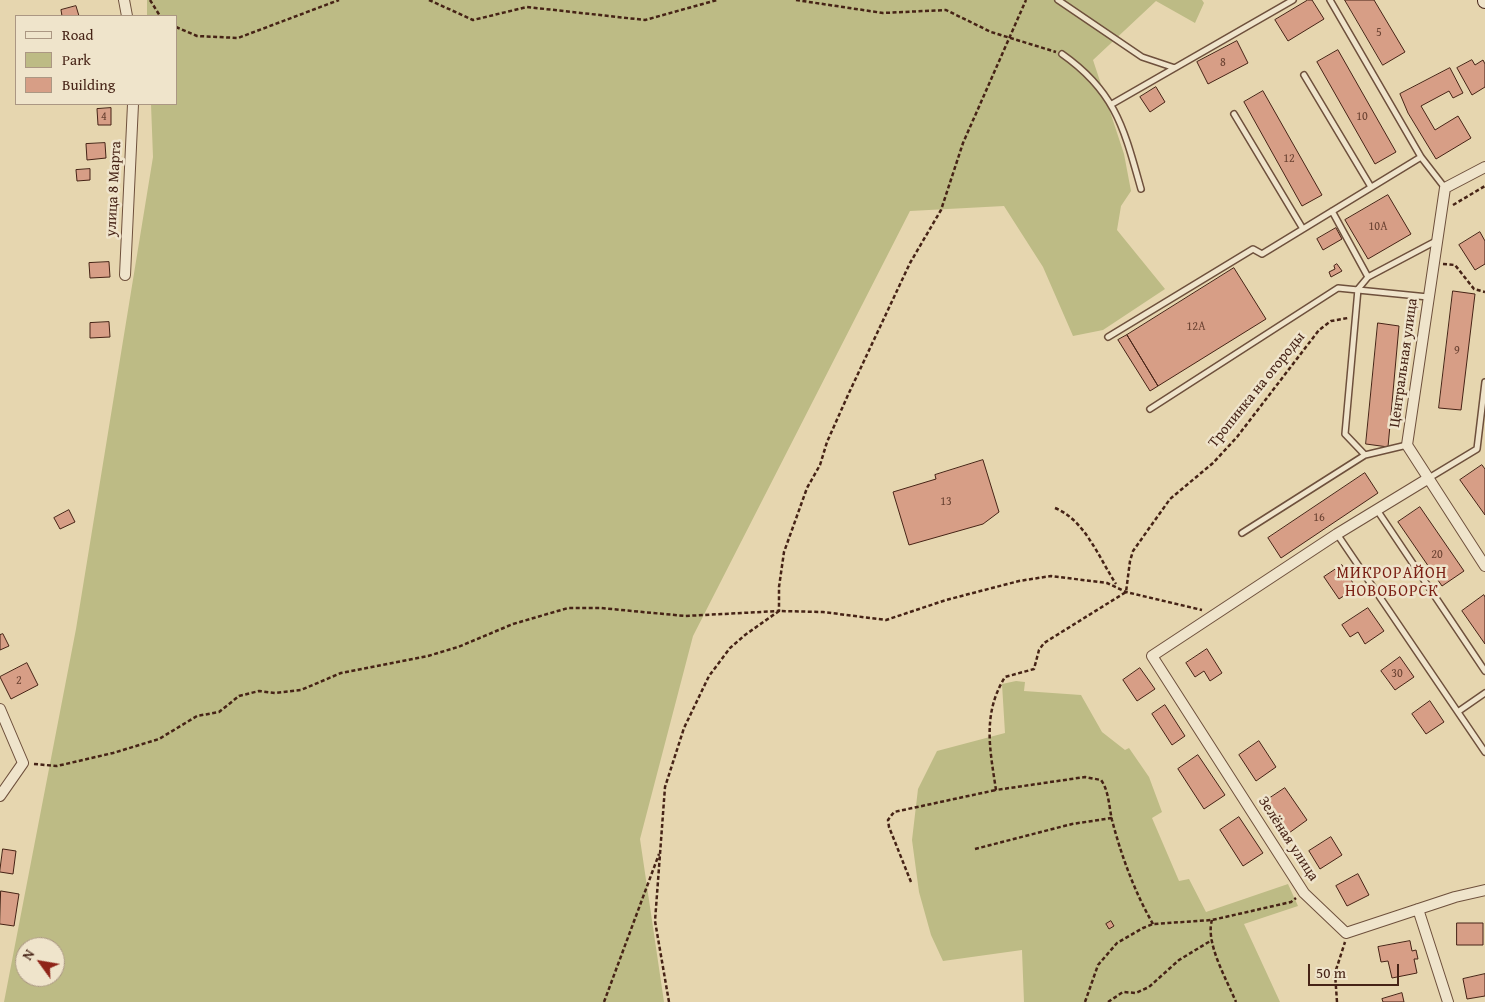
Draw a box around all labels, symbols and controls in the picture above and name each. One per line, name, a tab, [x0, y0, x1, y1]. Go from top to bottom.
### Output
legend	[15, 15, 178, 105]
text: Road	[62, 24, 93, 45]
house number: 5	[1376, 26, 1382, 40]
text: Park	[62, 49, 91, 70]
house number: 8	[1220, 56, 1226, 70]
text: Building	[62, 74, 115, 95]
house number: 4	[101, 110, 107, 124]
house number: 10	[1356, 110, 1368, 124]
street label: улица 8 Марта	[103, 141, 125, 237]
house number: 12	[1283, 152, 1295, 166]
house number: 10А	[1369, 220, 1387, 234]
street label: Центральная улица	[1386, 297, 1422, 429]
house number: 12А	[1187, 320, 1205, 334]
street label: Тропинка на огороды	[1205, 328, 1309, 452]
house number: 9	[1454, 344, 1460, 358]
house number: 13	[940, 495, 952, 509]
house number: 16	[1313, 511, 1325, 525]
house number: 20	[1431, 548, 1443, 562]
district label: МИКРОРАЙОН НОВОБОРСК	[1335, 564, 1449, 602]
house number: 30	[1391, 667, 1403, 681]
house number: 2	[16, 674, 22, 688]
street label: Зелёная улица	[1254, 793, 1322, 885]
north arrow	[15, 937, 65, 987]
text: N	[17, 945, 39, 964]
scale bar	[1310, 954, 1401, 986]
text: 50 m	[1316, 962, 1346, 983]

